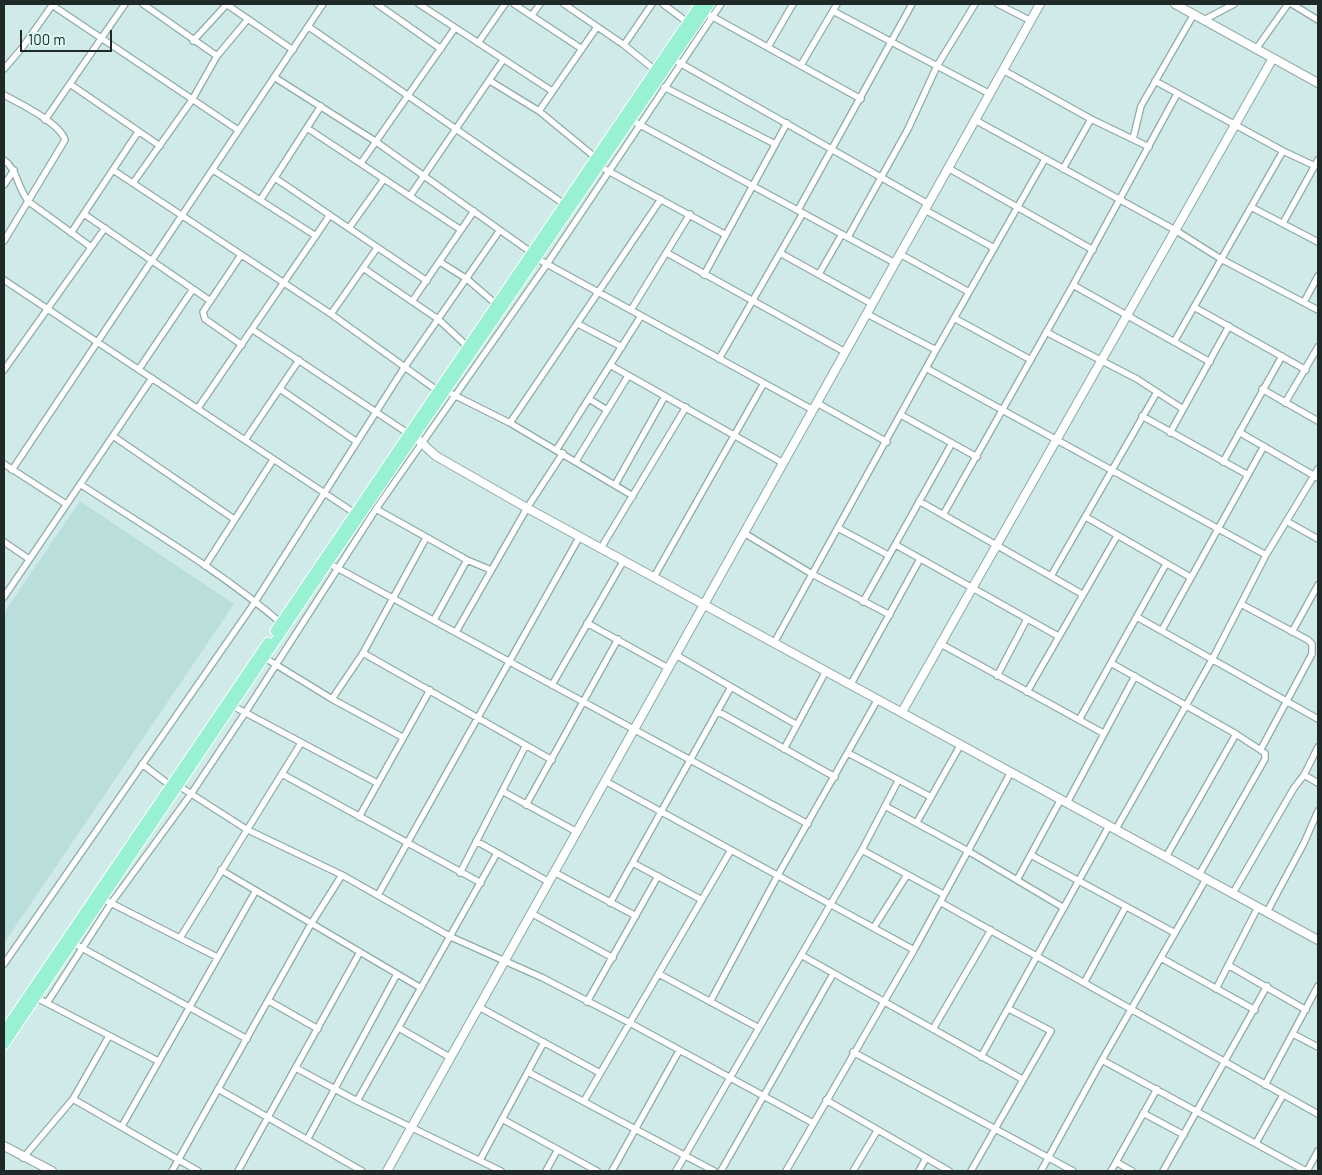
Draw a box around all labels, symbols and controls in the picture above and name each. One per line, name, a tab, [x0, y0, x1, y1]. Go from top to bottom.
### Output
scale bar	[22, 20, 115, 52]
text: 100 m	[28, 30, 66, 48]

